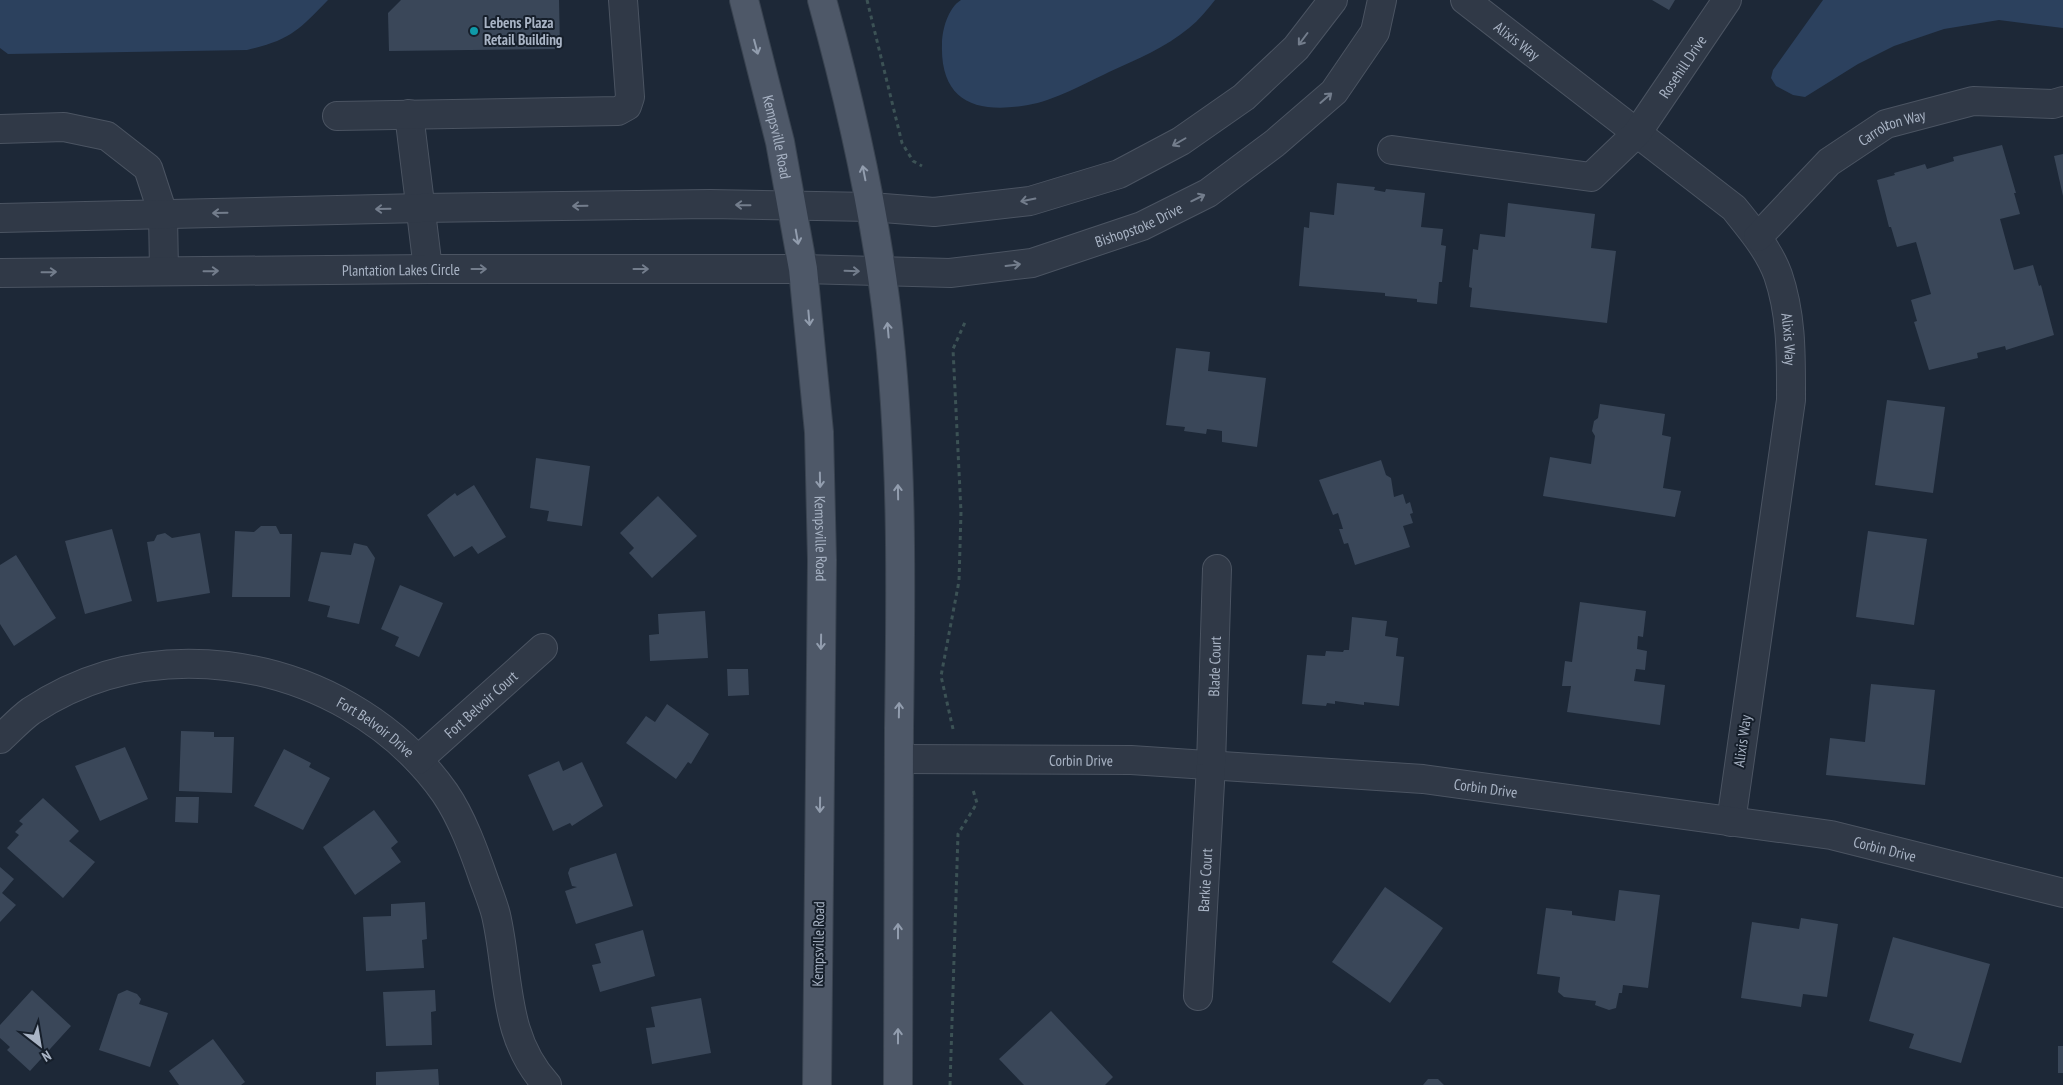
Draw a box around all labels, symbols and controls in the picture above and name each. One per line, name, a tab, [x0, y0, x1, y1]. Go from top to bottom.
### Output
place label: Lebens Plaza Retail Building	[484, 13, 563, 49]
street label: Alixis Way	[1491, 17, 1544, 64]
marker: Lebens Plaza Retail Building	[468, 25, 480, 37]
street label: Rosehill Drive	[1654, 31, 1710, 101]
one-way arrow	[1298, 32, 1308, 46]
one-way arrow	[752, 39, 762, 55]
street label: Kempsville Road	[759, 93, 796, 180]
one-way arrow	[1320, 93, 1333, 104]
street label: Carrolton Way	[1854, 104, 1928, 150]
one-way arrow	[1172, 138, 1186, 148]
one-way arrow	[859, 165, 869, 181]
one-way arrow	[1190, 193, 1205, 202]
one-way arrow	[1020, 196, 1036, 206]
street label: Bishopstoke Drive	[1092, 198, 1185, 251]
one-way arrow	[735, 200, 751, 210]
one-way arrow	[572, 201, 588, 211]
one-way arrow	[375, 204, 391, 214]
one-way arrow	[212, 208, 228, 218]
one-way arrow	[793, 229, 803, 245]
street label: Plantation Lakes Circle	[342, 260, 460, 279]
one-way arrow	[1005, 260, 1021, 270]
one-way arrow	[470, 264, 486, 274]
one-way arrow	[632, 264, 649, 274]
one-way arrow	[202, 266, 219, 276]
one-way arrow	[843, 267, 859, 276]
one-way arrow	[40, 268, 56, 277]
one-way arrow	[804, 309, 814, 325]
street label: Alixis Way	[1778, 312, 1800, 366]
one-way arrow	[884, 322, 893, 338]
one-way arrow	[815, 471, 825, 487]
one-way arrow	[893, 484, 903, 500]
street label: Kempsville Road	[811, 496, 832, 581]
one-way arrow	[816, 634, 826, 650]
street label: Blade Court	[1204, 636, 1224, 697]
street label: Fort Belvoir Court	[440, 666, 521, 742]
street label: Fort Belvoir Drive	[334, 692, 419, 761]
one-way arrow	[895, 703, 904, 719]
street label: Alixis Way	[1729, 713, 1755, 768]
street label: Corbin Drive	[1049, 750, 1113, 769]
street label: Corbin Drive	[1453, 774, 1519, 801]
one-way arrow	[815, 796, 825, 812]
street label: Corbin Drive	[1852, 832, 1918, 865]
street label: Barkie Court	[1193, 848, 1216, 913]
street label: Kempsville Road	[808, 901, 828, 987]
one-way arrow	[893, 923, 903, 939]
north arrow	[15, 1020, 65, 1070]
one-way arrow	[893, 1029, 903, 1045]
text: N	[39, 1046, 55, 1066]

